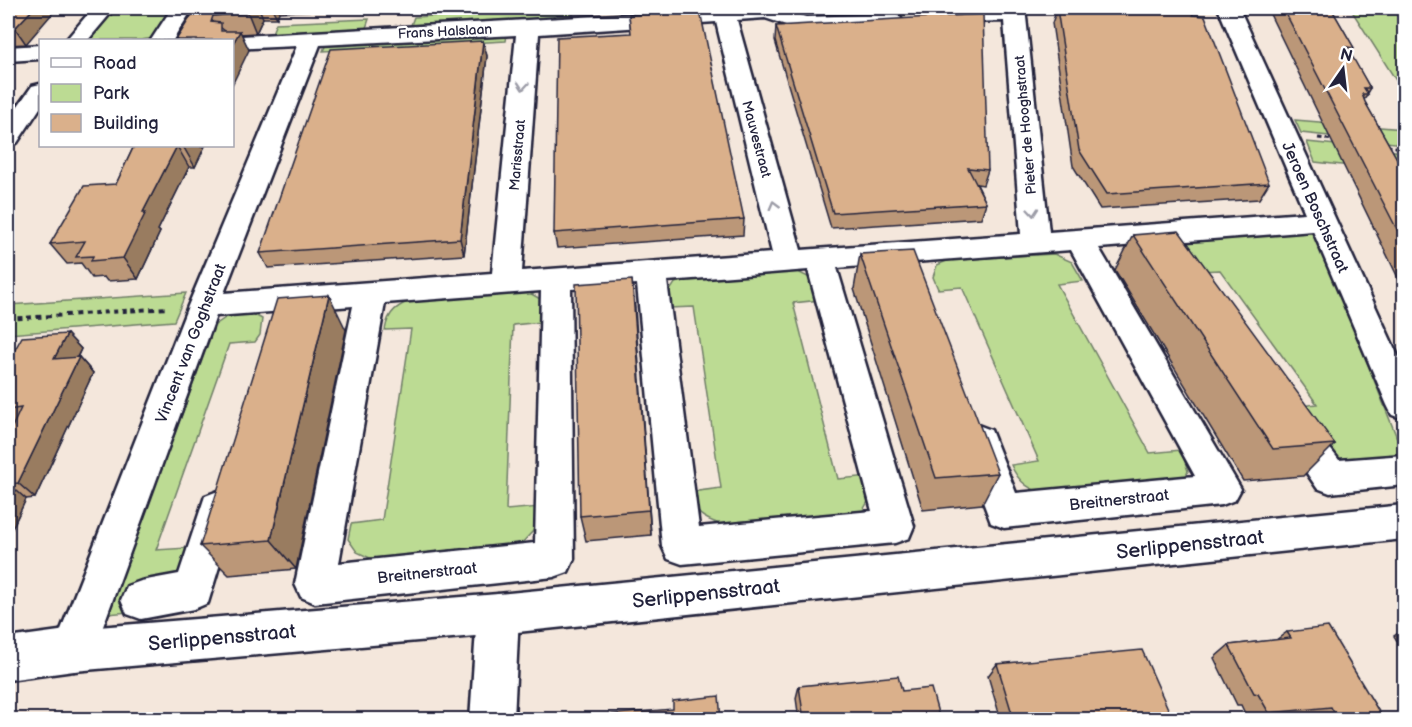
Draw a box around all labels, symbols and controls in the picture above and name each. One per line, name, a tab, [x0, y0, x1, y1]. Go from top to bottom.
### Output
street label: Frans Halslaan	[397, 21, 493, 42]
legend	[39, 39, 234, 147]
north arrow	[1313, 39, 1373, 99]
text: N	[1338, 45, 1354, 67]
text: Road	[93, 53, 137, 74]
street label: Pieter de Hooghstraat	[1011, 54, 1040, 195]
one-way arrow	[517, 81, 530, 90]
text: Park	[93, 83, 129, 104]
street label: Mauvestraat	[738, 99, 775, 180]
text: Building	[93, 113, 159, 134]
street label: Marisstraat	[506, 118, 529, 191]
street label: Jeroen Boschstraat	[1277, 139, 1352, 276]
one-way arrow	[769, 200, 782, 210]
one-way arrow	[1026, 208, 1039, 217]
street label: Vincent van Goghstraat	[152, 261, 231, 426]
street label: Breitnerstraat	[1068, 486, 1170, 515]
street label: Serlippensstraat	[1115, 525, 1265, 565]
street label: Breitnerstraat	[376, 559, 478, 588]
street label: Serlippensstraat	[631, 574, 781, 614]
street label: Serlippensstraat	[147, 620, 297, 656]

